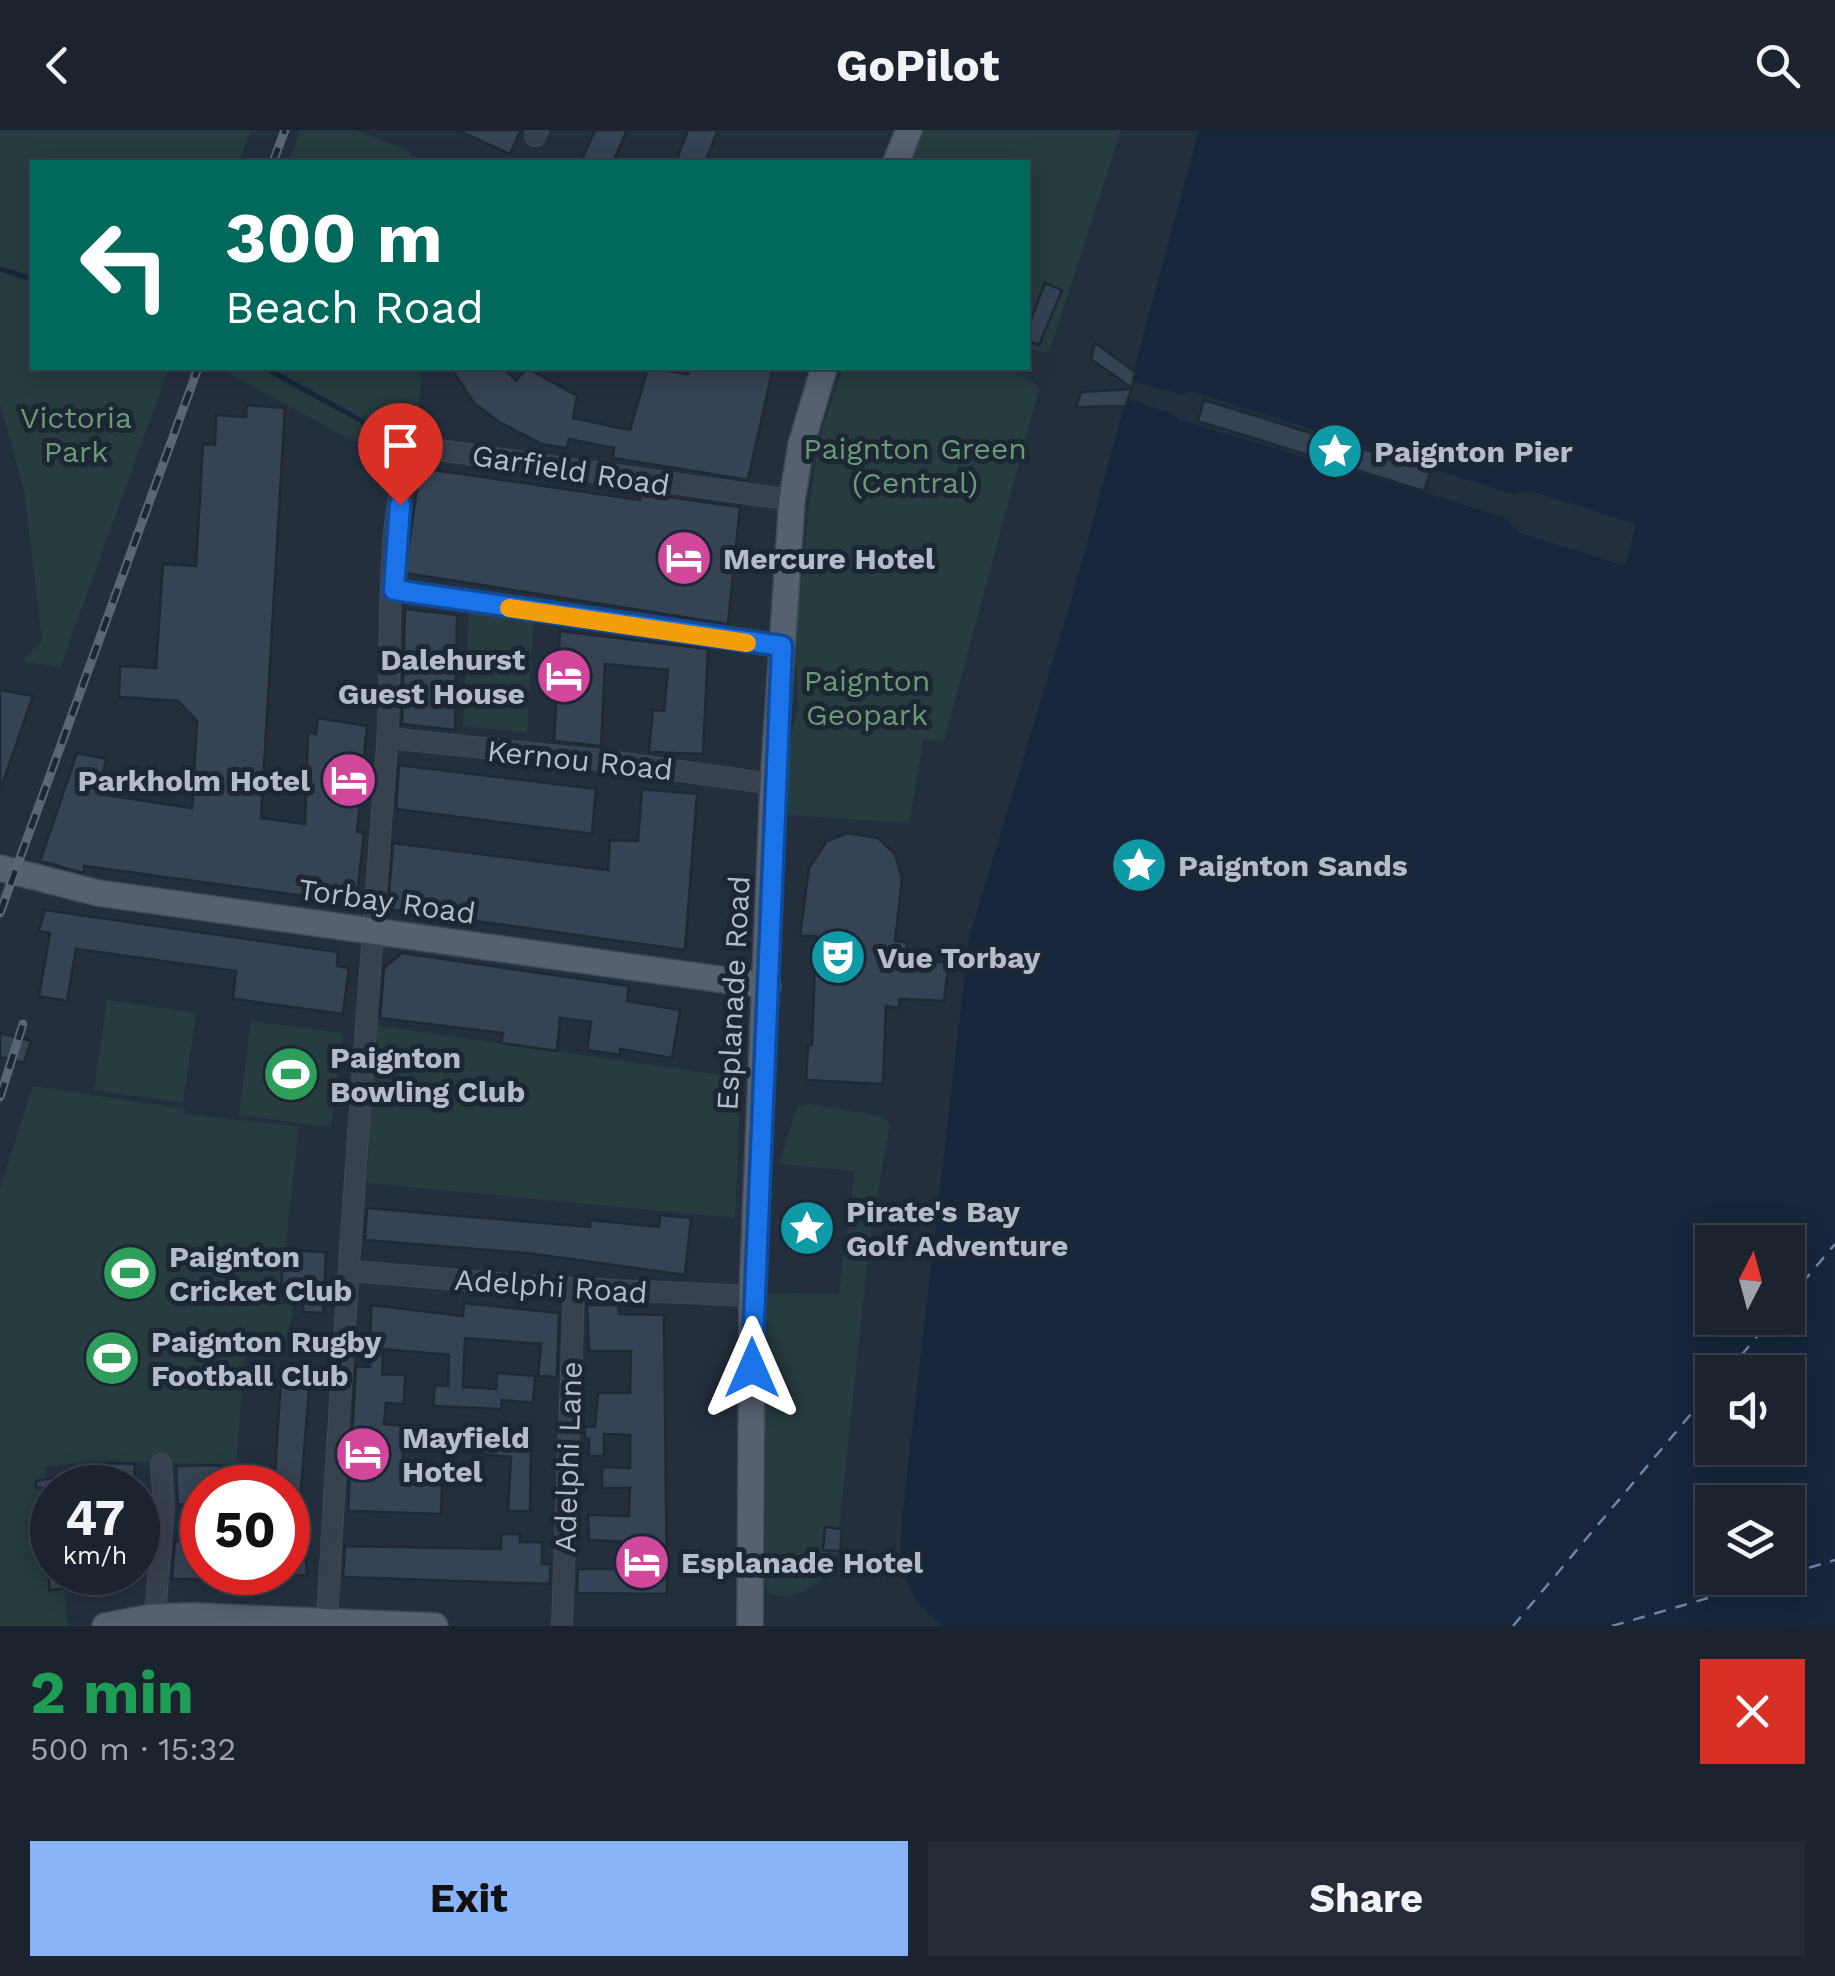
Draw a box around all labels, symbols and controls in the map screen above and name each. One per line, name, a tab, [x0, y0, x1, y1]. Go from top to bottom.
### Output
icon: back	[30, 38, 85, 93]
icon: search	[1750, 38, 1805, 93]
text: GoPilot	[836, 39, 999, 92]
text: 300 m	[225, 197, 443, 279]
icon: left	[60, 200, 190, 330]
text: Beach Road	[225, 281, 484, 334]
park label: Victoria Park	[20, 400, 132, 469]
pin	[358, 403, 443, 506]
icon: arrive	[373, 418, 428, 473]
place icon: Paignton Pier	[1305, 421, 1365, 481]
park label: Paignton Green (Central)	[803, 431, 1027, 500]
place label: Paignton Pier	[1374, 434, 1573, 469]
street label: Garfield Road	[470, 437, 672, 503]
hotel icon: Mercure Hotel	[654, 528, 714, 588]
place label: Mercure Hotel	[723, 541, 935, 576]
place label: Dalehurst Guest House	[338, 642, 525, 711]
hotel icon: Dalehurst Guest House	[534, 646, 594, 706]
park label: Paignton Geopark	[804, 663, 930, 732]
street label: Kernou Road	[485, 733, 675, 787]
hotel icon: Parkholm Hotel	[319, 750, 379, 810]
place label: Parkholm Hotel	[78, 763, 310, 798]
place icon: Paignton Sands	[1109, 835, 1169, 895]
place label: Paignton Sands	[1178, 848, 1408, 883]
street label: Torbay Road	[296, 871, 478, 931]
street label: Esplanade Road	[709, 875, 757, 1111]
theatre icon: Vue Torbay	[808, 927, 868, 987]
place label: Vue Torbay	[877, 940, 1041, 975]
place label: Paignton Bowling Club	[330, 1040, 525, 1109]
sports icon: Paignton Bowling Club	[261, 1044, 321, 1104]
place label: Pirate's Bay Golf Adventure	[846, 1194, 1068, 1263]
place icon: Pirate's Bay Golf Adventure	[777, 1198, 837, 1258]
north arrow	[1695, 1225, 1805, 1335]
map controls	[1695, 1225, 1805, 1595]
place label: Paignton Cricket Club	[169, 1239, 352, 1308]
sports icon: Paignton Cricket Club	[100, 1243, 160, 1303]
street label: Adelphi Road	[453, 1262, 649, 1310]
position arrow	[700, 1316, 804, 1420]
place label: Paignton Rugby Football Club	[151, 1324, 382, 1393]
sports icon: Paignton Rugby Football Club	[82, 1328, 142, 1388]
button: sound	[1695, 1355, 1805, 1465]
street label: Adelphi Lane	[547, 1361, 589, 1553]
place label: Mayfield Hotel	[402, 1420, 530, 1489]
hotel icon: Mayfield Hotel	[333, 1424, 393, 1484]
speed limit sign: 50	[180, 1465, 310, 1595]
button: layers	[1695, 1485, 1805, 1595]
text: 47	[65, 1488, 125, 1547]
hotel icon: Esplanade Hotel	[612, 1532, 672, 1592]
text: km/h	[63, 1541, 127, 1570]
place label: Esplanade Hotel	[681, 1545, 923, 1580]
text: 2 min	[30, 1657, 194, 1728]
button: close	[1700, 1659, 1805, 1764]
text: 500 m · 15:32	[30, 1730, 236, 1768]
button: Exit	[30, 1841, 908, 1956]
button: Share	[928, 1841, 1805, 1956]

